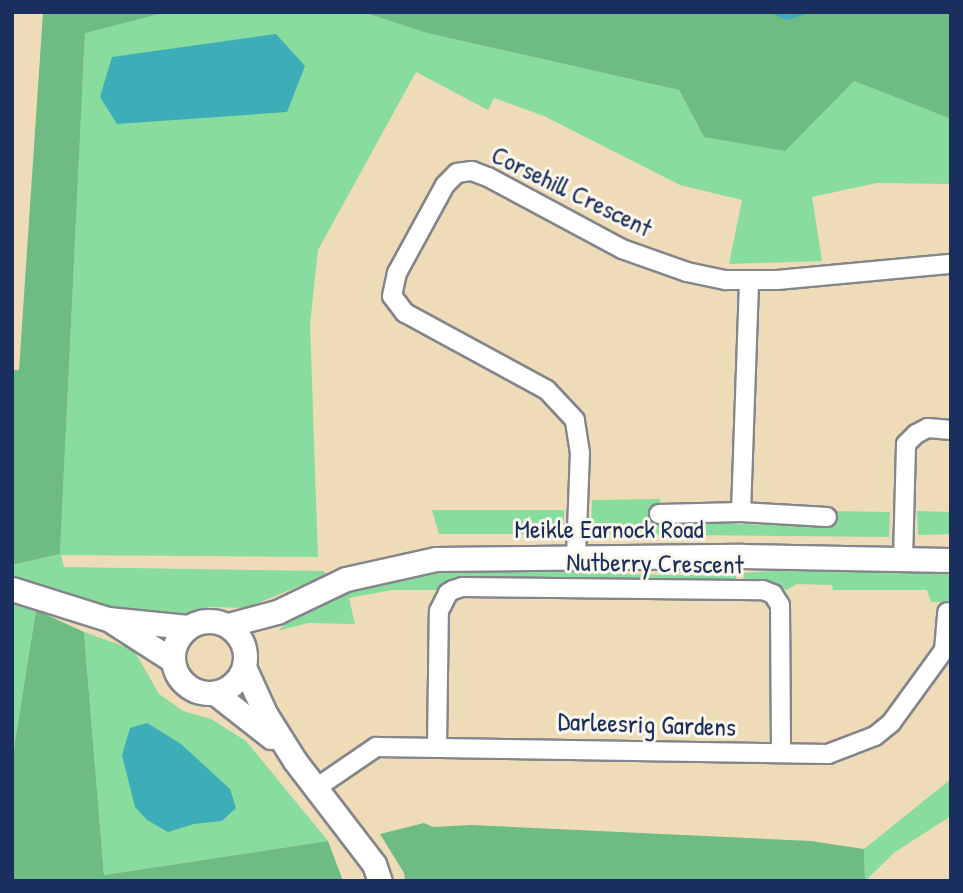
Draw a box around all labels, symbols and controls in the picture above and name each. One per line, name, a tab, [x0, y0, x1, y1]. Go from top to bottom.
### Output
street label: Corsehill Crescent	[487, 139, 657, 243]
street label: Meikle Earnock Road	[514, 513, 704, 545]
street label: Nutberry Crescent	[566, 546, 744, 580]
street label: Darleesrig Gardens	[557, 705, 737, 743]

